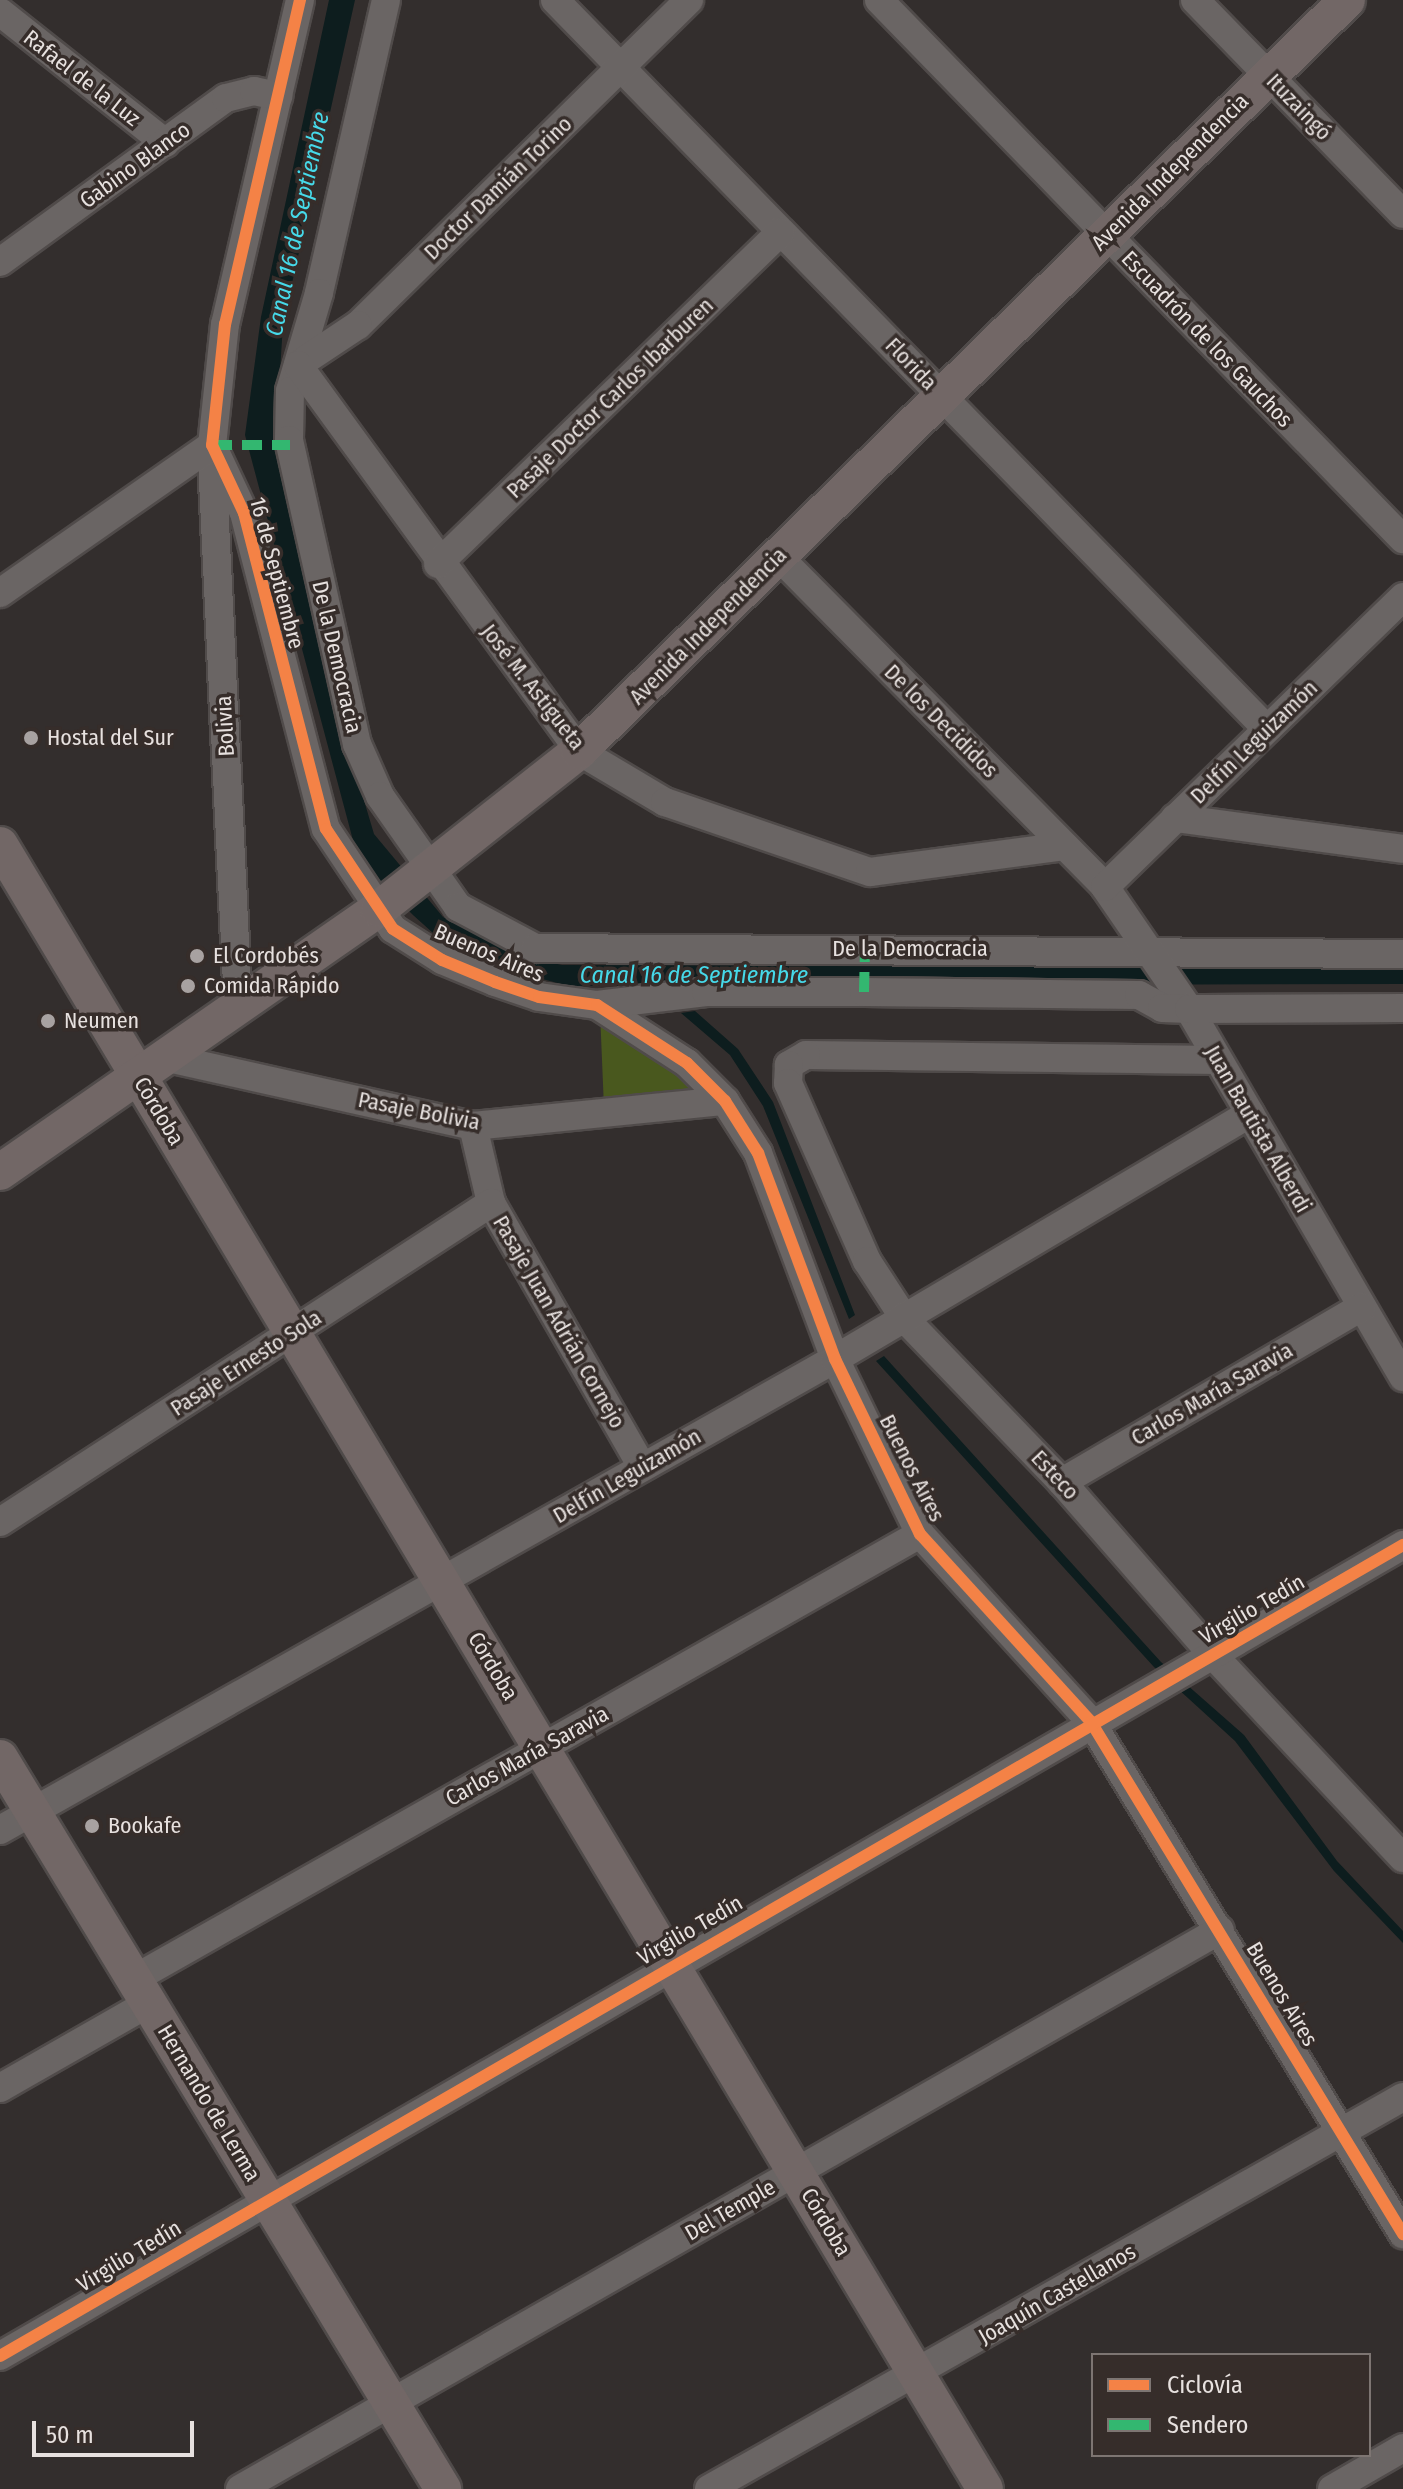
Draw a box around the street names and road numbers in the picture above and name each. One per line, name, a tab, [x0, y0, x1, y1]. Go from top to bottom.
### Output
street label: Rafael de la Luz	[19, 24, 145, 132]
street label: Ituzaingó	[1261, 68, 1337, 146]
street label: Avenida Independencia	[1086, 88, 1254, 256]
street label: Doctor Damián Torino	[419, 111, 577, 265]
street label: Gabino Blanco	[75, 116, 195, 214]
street label: Escuadrón de los Gauchos	[1116, 245, 1298, 433]
street label: Pasaje Doctor Carlos Ibarburen	[501, 292, 719, 504]
street label: Florida	[880, 332, 942, 396]
street label: 16 de Septiembre	[244, 494, 310, 652]
street label: Avenida Independencia	[624, 542, 792, 710]
street label: De la Democracia	[307, 578, 367, 736]
street label: José M. Astigueta	[476, 619, 590, 755]
street label: De los Decididos	[879, 659, 1003, 783]
street label: Delfín Leguizamón	[1185, 675, 1323, 809]
street label: Bolivia	[210, 695, 240, 757]
street label: Buenos Aires	[430, 918, 548, 988]
street label: De la Democracia	[832, 936, 988, 962]
street label: Juan Bautista Alberdi	[1199, 1041, 1317, 1217]
street label: Córdoba	[128, 1072, 190, 1150]
street label: Pasaje Bolivia	[356, 1086, 482, 1136]
street label: Pasaje Juan Adrián Cornejo	[487, 1211, 631, 1433]
street label: Pasaje Ernesto Sola	[166, 1304, 326, 1422]
street label: Carlos María Saravia	[1127, 1337, 1297, 1451]
street label: Buenos Aires	[874, 1410, 950, 1526]
street label: Delfín Leguizamón	[548, 1423, 706, 1529]
street label: Esteco	[1026, 1445, 1084, 1505]
street label: Virgilio Tedín	[1195, 1568, 1309, 1650]
street label: Córdoba	[462, 1627, 524, 1705]
street label: Carlos María Saravia	[441, 1700, 613, 1812]
street label: Virgilio Tedín	[633, 1889, 747, 1971]
street label: Buenos Aires	[1241, 1937, 1323, 2051]
street label: Hernando de Lerma	[152, 2020, 266, 2186]
street label: Del Temple	[680, 2174, 780, 2246]
street label: Córdoba	[795, 2183, 857, 2261]
street label: Virgilio Tedín	[72, 2215, 186, 2297]
street label: Joaquín Castellanos	[974, 2238, 1140, 2350]

